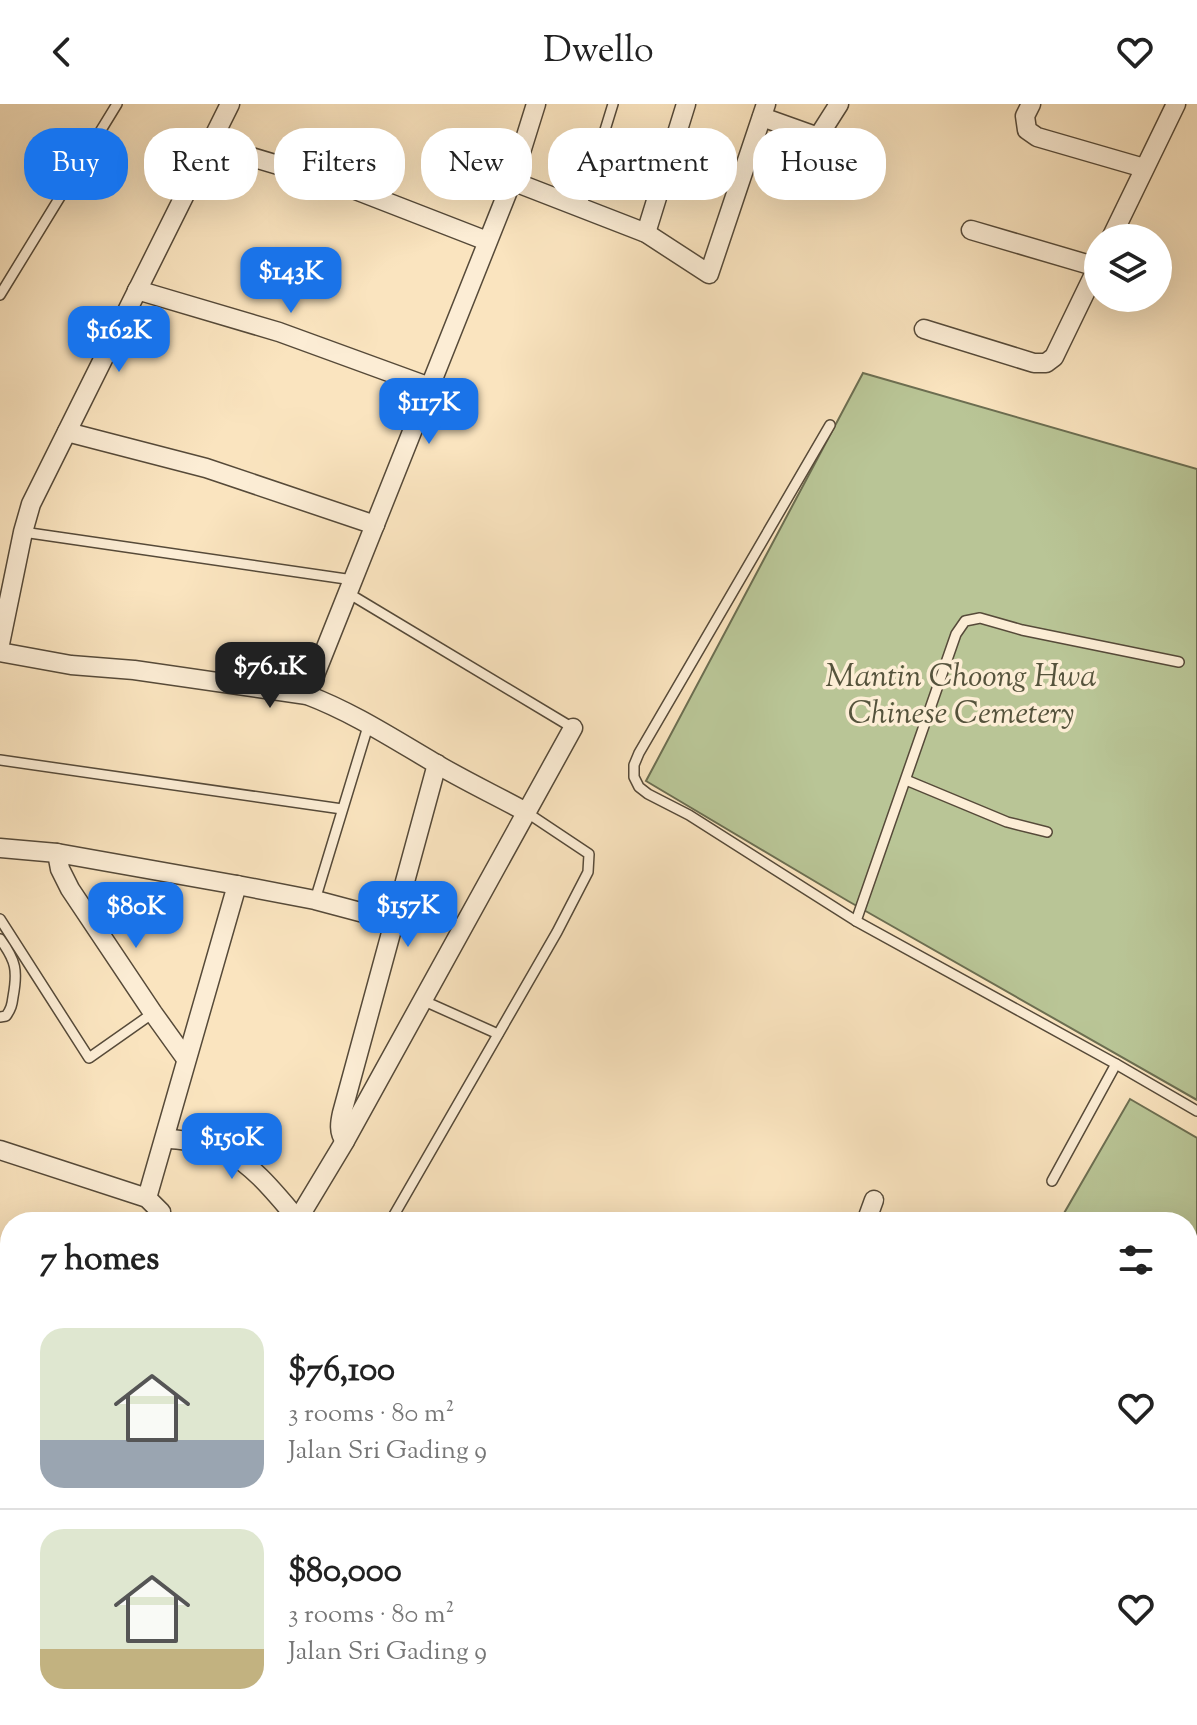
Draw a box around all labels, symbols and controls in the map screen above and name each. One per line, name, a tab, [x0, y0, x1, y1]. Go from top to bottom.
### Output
text: Dwello	[543, 26, 654, 78]
icon: back	[40, 30, 84, 74]
icon: heart	[1113, 30, 1157, 74]
chip: Buy	[24, 128, 128, 200]
chip: Rent	[144, 128, 258, 200]
chip: Filters	[274, 128, 405, 200]
chip: New	[421, 128, 532, 200]
chip: Apartment	[548, 128, 737, 200]
chip: House	[753, 128, 886, 200]
map controls	[1084, 224, 1172, 312]
button: layers	[1084, 224, 1172, 312]
pin: $143K	[235, 247, 347, 315]
text: $143K	[258, 254, 324, 291]
pin: $162K	[63, 306, 175, 374]
text: $162K	[86, 313, 152, 350]
pin: $117K	[373, 378, 485, 446]
text: $117K	[397, 385, 461, 422]
pin: $76.1K	[205, 642, 335, 710]
text: $76.1K	[233, 649, 307, 686]
park label: Mantin Choong Hwa Chinese Cemetery	[825, 655, 1097, 738]
pin: $157K	[352, 881, 464, 949]
pin: $80K	[89, 882, 183, 950]
text: $157K	[376, 888, 440, 925]
text: $80K	[106, 889, 166, 926]
pin: $150K	[176, 1113, 288, 1181]
text: $150K	[200, 1120, 264, 1157]
text: 7 homes	[40, 1236, 159, 1285]
icon: filters	[1114, 1238, 1158, 1282]
text: $76,100	[288, 1347, 395, 1396]
icon: home	[104, 1360, 200, 1456]
icon: heart	[1114, 1386, 1158, 1430]
text: 3 rooms · 80 m²	[288, 1396, 454, 1433]
text: Jalan Sri Gading 9	[288, 1433, 487, 1470]
text: $80,000	[288, 1548, 402, 1597]
icon: home	[104, 1561, 200, 1657]
icon: heart	[1114, 1587, 1158, 1631]
text: 3 rooms · 80 m²	[288, 1597, 454, 1634]
text: Jalan Sri Gading 9	[288, 1634, 487, 1671]

